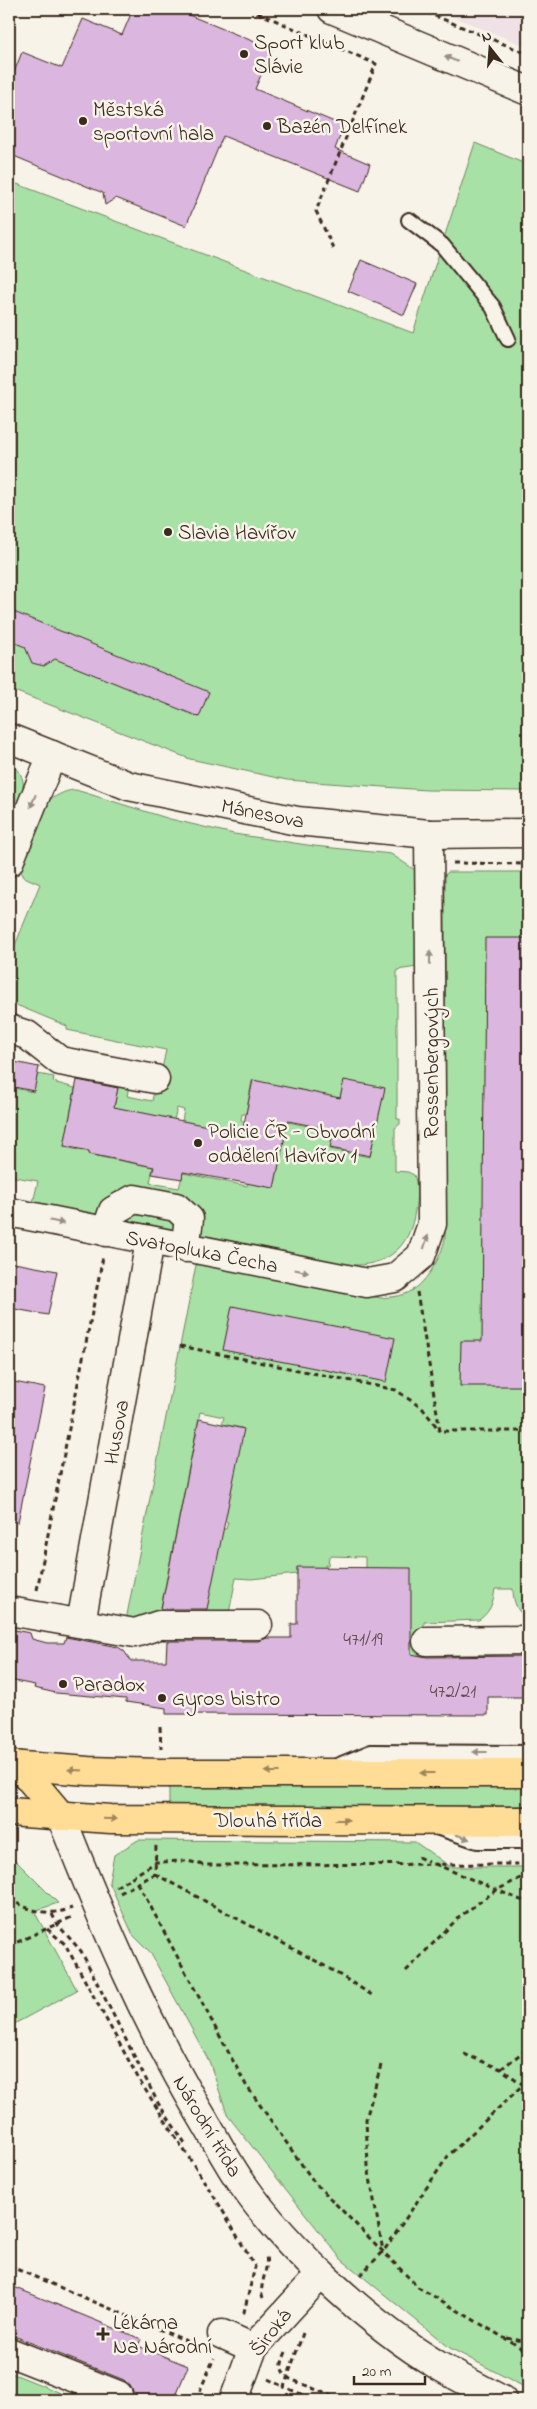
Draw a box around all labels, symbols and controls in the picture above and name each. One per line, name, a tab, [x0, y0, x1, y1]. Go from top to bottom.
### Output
north arrow	[464, 22, 514, 72]
text: N	[479, 26, 494, 48]
place label: Sport klub Slávie	[254, 29, 344, 83]
marker: Sport klub Slávie	[238, 48, 250, 60]
one-way arrow	[443, 55, 458, 63]
place label: Městská sportovní hala	[93, 96, 214, 150]
place label: Bazén Delfínek	[276, 113, 408, 143]
marker: Městská sportovní hala	[77, 115, 89, 127]
marker: Bazén Delfínek	[261, 120, 273, 132]
place label: Slavia Havířov	[178, 519, 297, 549]
marker: Slavia Havířov	[162, 526, 174, 538]
street label: Mánesova	[218, 792, 307, 838]
one-way arrow	[29, 793, 37, 808]
one-way arrow	[426, 950, 434, 966]
street label: Rossenbergových	[418, 988, 450, 1138]
place label: Policie ČR - Obvodní oddělení Havířov 1	[208, 1118, 376, 1172]
marker: Policie ČR - Obvodní oddělení Havířov 1	[192, 1137, 204, 1149]
one-way arrow	[49, 1218, 64, 1226]
street label: Svatopluka Čecha	[123, 1223, 280, 1282]
one-way arrow	[422, 1234, 430, 1249]
one-way arrow	[294, 1267, 310, 1275]
street label: Husova	[98, 1398, 138, 1467]
house number: 471/19	[343, 1627, 383, 1654]
place label: Paradox	[73, 1671, 145, 1701]
marker: Paradox	[57, 1678, 69, 1690]
house number: 472/21	[430, 1679, 476, 1706]
place label: Gyros bistro	[172, 1685, 280, 1717]
marker: Gyros bistro	[156, 1692, 168, 1704]
one-way arrow	[471, 1748, 487, 1756]
one-way arrow	[67, 1766, 83, 1774]
one-way arrow	[264, 1768, 280, 1776]
one-way arrow	[419, 1769, 435, 1777]
street label: Dlouhá třída	[213, 1807, 322, 1837]
one-way arrow	[102, 1815, 118, 1823]
one-way arrow	[334, 1816, 350, 1824]
one-way arrow	[456, 1833, 471, 1841]
street label: Národní třída	[164, 2070, 248, 2184]
street label: Široká	[243, 2302, 300, 2364]
place label: Lékárna Na Národní	[113, 2309, 212, 2363]
marker: Lékárna Na Národní	[97, 2328, 109, 2340]
scale bar	[354, 2354, 426, 2386]
text: 20 m	[362, 2361, 392, 2383]

